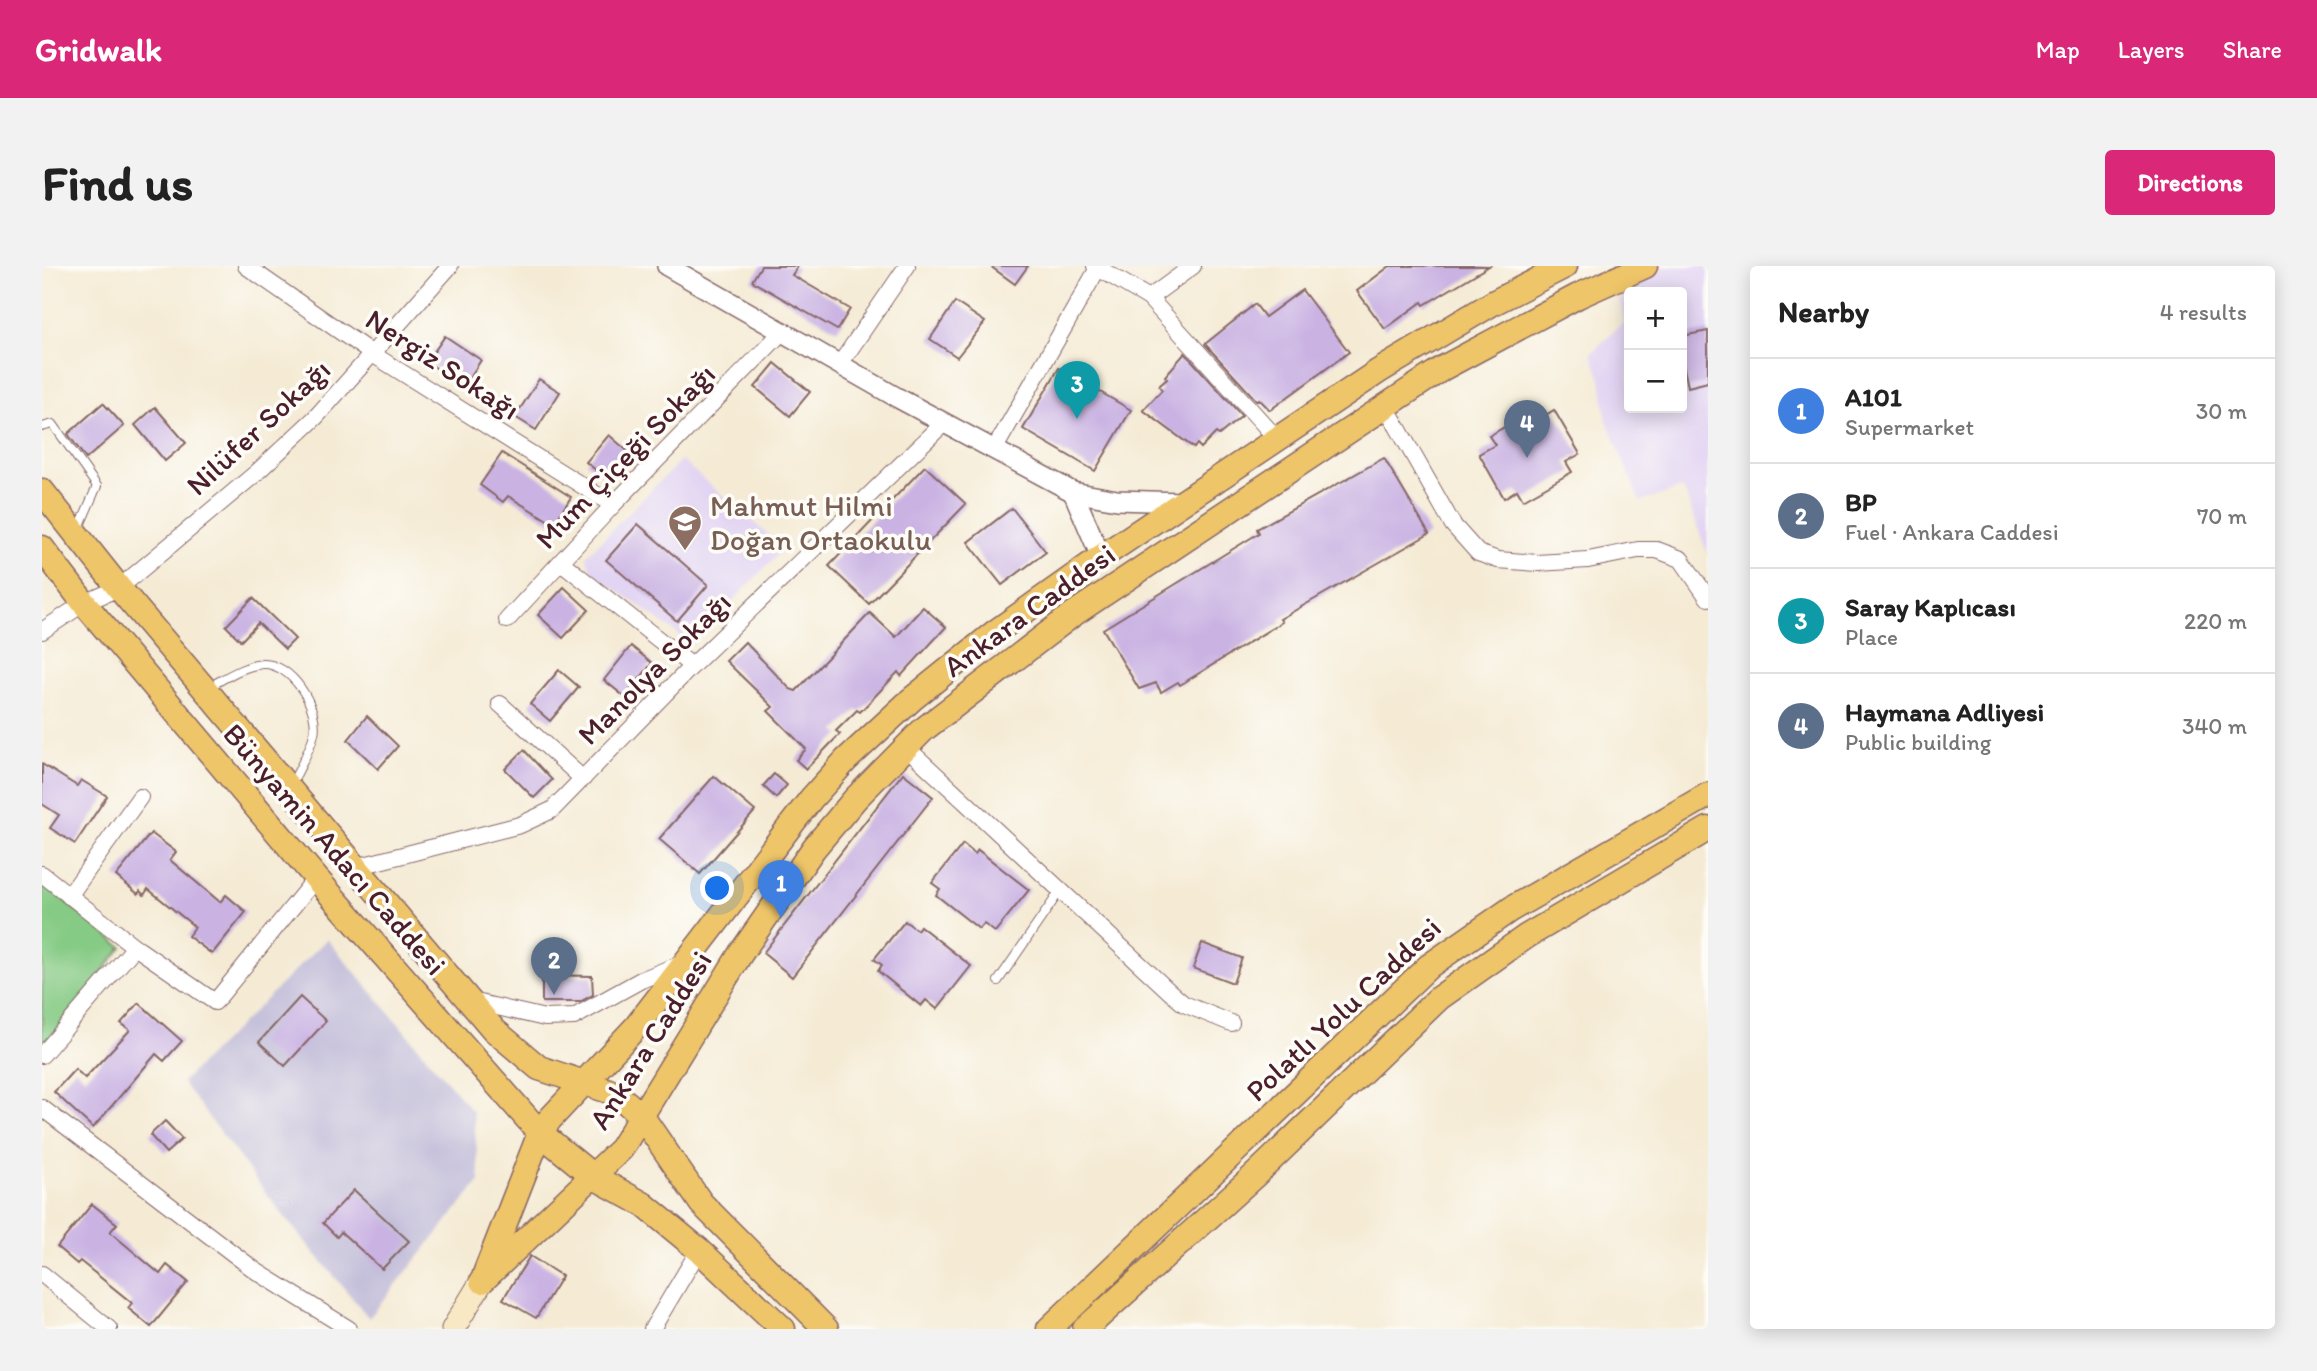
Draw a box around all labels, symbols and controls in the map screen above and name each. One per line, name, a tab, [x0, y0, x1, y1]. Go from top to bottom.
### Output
text: Gridwalk	[35, 30, 162, 69]
text: Map	[2036, 35, 2080, 64]
text: Layers	[2118, 35, 2185, 64]
text: Share	[2223, 35, 2282, 64]
button: Directions	[2105, 150, 2275, 215]
text: Find us	[42, 153, 193, 212]
map controls	[1624, 287, 1687, 413]
button: +	[1624, 287, 1687, 350]
text: Nearby	[1778, 293, 1869, 330]
text: 4 results	[2160, 298, 2247, 326]
street label: Nergiz Sokağı	[359, 300, 527, 428]
button: −	[1624, 350, 1687, 413]
street label: Nilüfer Sokağı	[178, 351, 338, 503]
street label: Mum Çiçeği Sokağı	[527, 355, 723, 557]
pin: 3	[1054, 361, 1100, 419]
text: A101	[1845, 381, 1902, 413]
text: 1	[1796, 397, 1806, 425]
text: 30 m	[2196, 397, 2247, 425]
pin: 4	[1504, 400, 1550, 458]
text: Supermarket	[1845, 413, 1974, 441]
text: BP	[1845, 486, 1877, 518]
place label: Mahmut Hilmi Doğan Ortaokulu	[710, 487, 932, 558]
text: 2	[1795, 502, 1807, 530]
text: 70 m	[2197, 502, 2247, 530]
school or university icon: Mahmut Hilmi Doğan Ortaokulu	[666, 503, 704, 552]
text: Fuel · Ankara Caddesi	[1845, 518, 2059, 546]
street label: Ankara Caddesi	[936, 535, 1122, 685]
street label: Manolya Sokağı	[570, 584, 738, 752]
text: Saray Kaplıcası	[1845, 591, 2016, 623]
text: 3	[1795, 607, 1807, 635]
text: 220 m	[2184, 607, 2247, 635]
text: Place	[1845, 623, 1898, 651]
text: Haymana Adliyesi	[1845, 696, 2044, 728]
text: 4	[1794, 712, 1808, 740]
text: 340 m	[2182, 712, 2247, 740]
street label: Bünyamin Adacı Caddesi	[216, 716, 454, 982]
text: Public building	[1845, 728, 1991, 756]
pin: 1	[758, 860, 804, 918]
your location	[700, 871, 734, 905]
street label: Polatlı Yolu Caddesi	[1238, 909, 1448, 1109]
pin: 2	[531, 937, 577, 995]
street label: Ankara Caddesi	[580, 944, 720, 1136]

